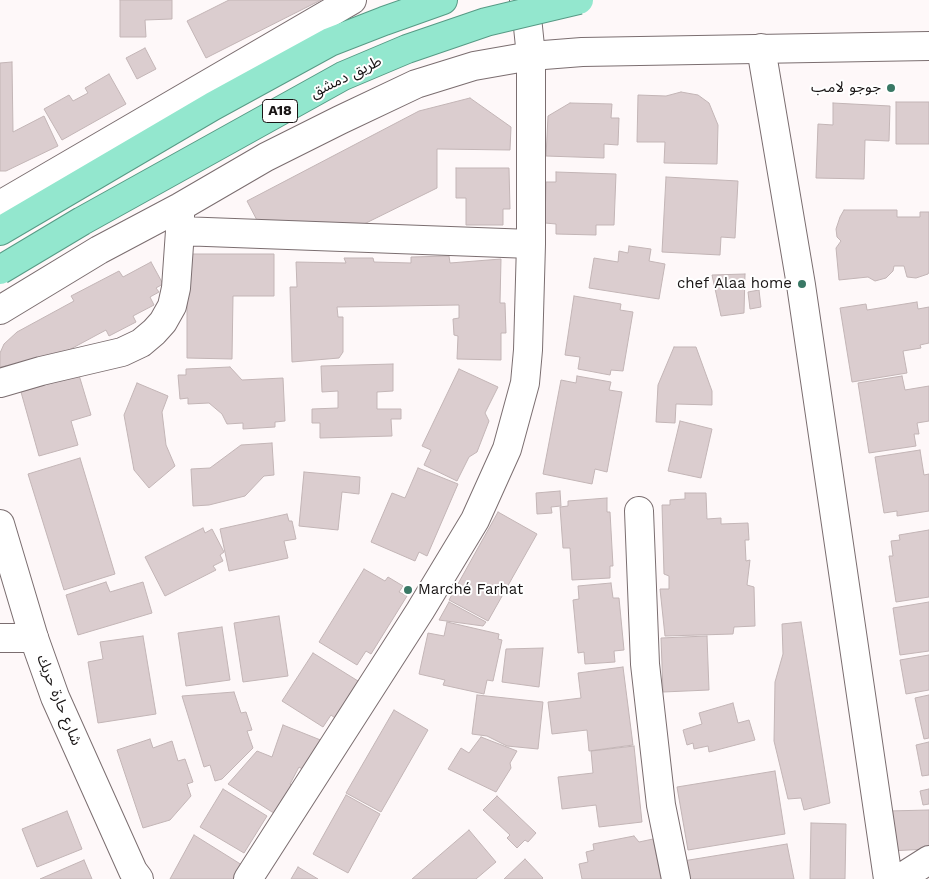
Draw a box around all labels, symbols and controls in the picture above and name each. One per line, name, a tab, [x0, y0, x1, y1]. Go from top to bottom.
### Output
street label: طريق دمشق	[307, 52, 385, 102]
place label: جوجو لامب	[811, 79, 881, 97]
marker: جوجو لامب	[885, 82, 897, 94]
road number: A18	[262, 100, 298, 122]
place label: chef Alaa home	[677, 275, 792, 293]
marker: chef Alaa home	[796, 278, 808, 290]
place label: Marché Farhat	[418, 581, 523, 599]
marker: Marché Farhat	[402, 584, 414, 596]
street label: شارع حارة حريك	[33, 652, 85, 748]

